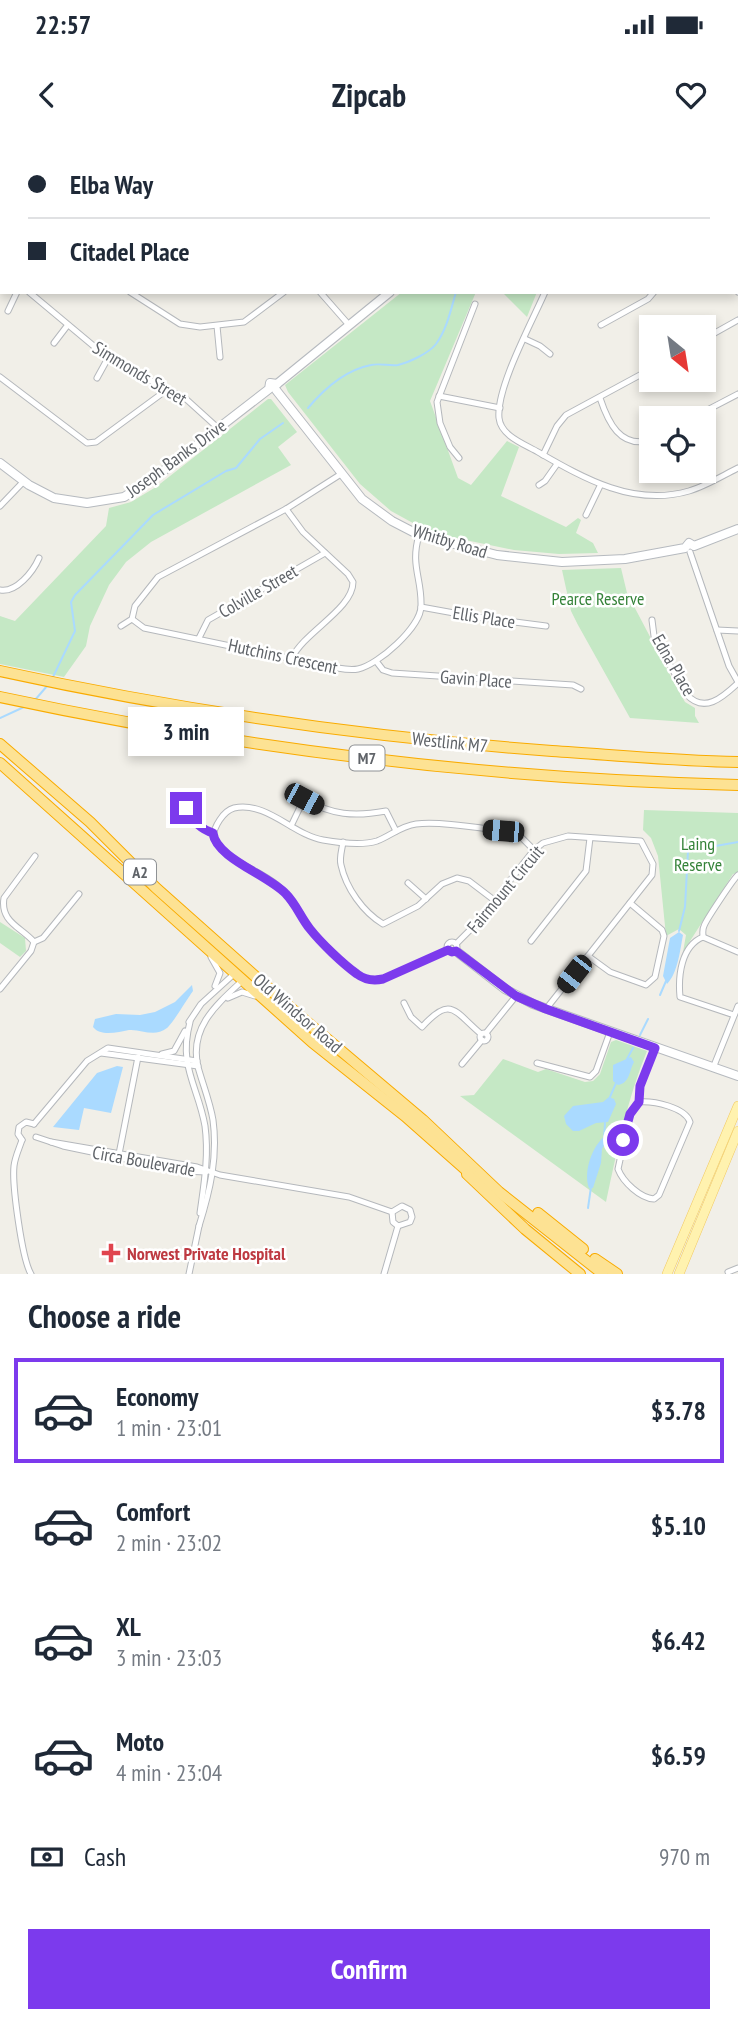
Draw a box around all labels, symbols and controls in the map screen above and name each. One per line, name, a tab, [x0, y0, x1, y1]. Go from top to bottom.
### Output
text: 22:57	[35, 8, 91, 41]
text: Zipcab	[332, 74, 406, 116]
icon: back	[28, 76, 66, 114]
icon: heart	[672, 76, 710, 114]
text: Elba Way	[70, 168, 153, 201]
text: Citadel Place	[70, 235, 190, 268]
north arrow	[639, 315, 716, 392]
map controls	[639, 315, 716, 483]
street label: Simmonds Street	[89, 336, 191, 410]
button: locate	[639, 406, 716, 483]
street label: Joseph Banks Drive	[121, 414, 231, 503]
street label: Whitby Road	[410, 519, 490, 563]
street label: Colville Street	[214, 559, 302, 623]
park label: Pearce Reserve	[552, 587, 644, 610]
street label: Ellis Place	[451, 601, 517, 633]
street label: Edna Place	[647, 630, 701, 700]
street label: Hutchins Crescent	[226, 633, 340, 679]
street label: Gavin Place	[439, 665, 513, 693]
callout: 3 min	[128, 706, 244, 756]
text: 3 min	[163, 717, 209, 746]
street label: Westlink M7	[411, 727, 489, 757]
road number: M7	[350, 746, 384, 771]
car	[281, 780, 328, 818]
route end	[170, 792, 202, 824]
car	[482, 819, 525, 843]
park label: Laing Reserve	[674, 832, 722, 876]
street label: Fairmount Circuit	[462, 840, 548, 938]
road number: A2	[124, 860, 156, 884]
car	[553, 951, 596, 997]
street label: Old Windsor Road	[249, 968, 347, 1058]
route start	[607, 1124, 639, 1156]
street label: Circa Boulevarde	[91, 1141, 197, 1181]
place label: Norwest Private Hospital	[127, 1242, 286, 1265]
marker: Norwest Private Hospital	[101, 1243, 121, 1263]
text: Choose a ride	[28, 1295, 181, 1337]
icon: car	[32, 1379, 95, 1442]
text: Economy	[116, 1380, 198, 1413]
text: $3.78	[651, 1394, 706, 1427]
text: 1 min · 23:01	[116, 1413, 222, 1442]
icon: car	[32, 1494, 95, 1557]
text: Comfort	[116, 1495, 190, 1528]
text: $5.10	[651, 1509, 706, 1542]
text: 2 min · 23:02	[116, 1528, 222, 1557]
icon: car	[32, 1609, 95, 1672]
text: XL	[116, 1610, 141, 1643]
text: $6.42	[651, 1624, 706, 1657]
text: 3 min · 23:03	[116, 1643, 222, 1672]
icon: car	[32, 1724, 95, 1787]
text: Moto	[116, 1725, 164, 1758]
text: $6.59	[651, 1739, 706, 1772]
text: 4 min · 23:04	[116, 1758, 222, 1787]
icon: cash	[28, 1838, 66, 1876]
text: Cash	[84, 1840, 126, 1873]
text: 970 m	[659, 1842, 710, 1871]
button: Confirm	[28, 1929, 710, 2009]

